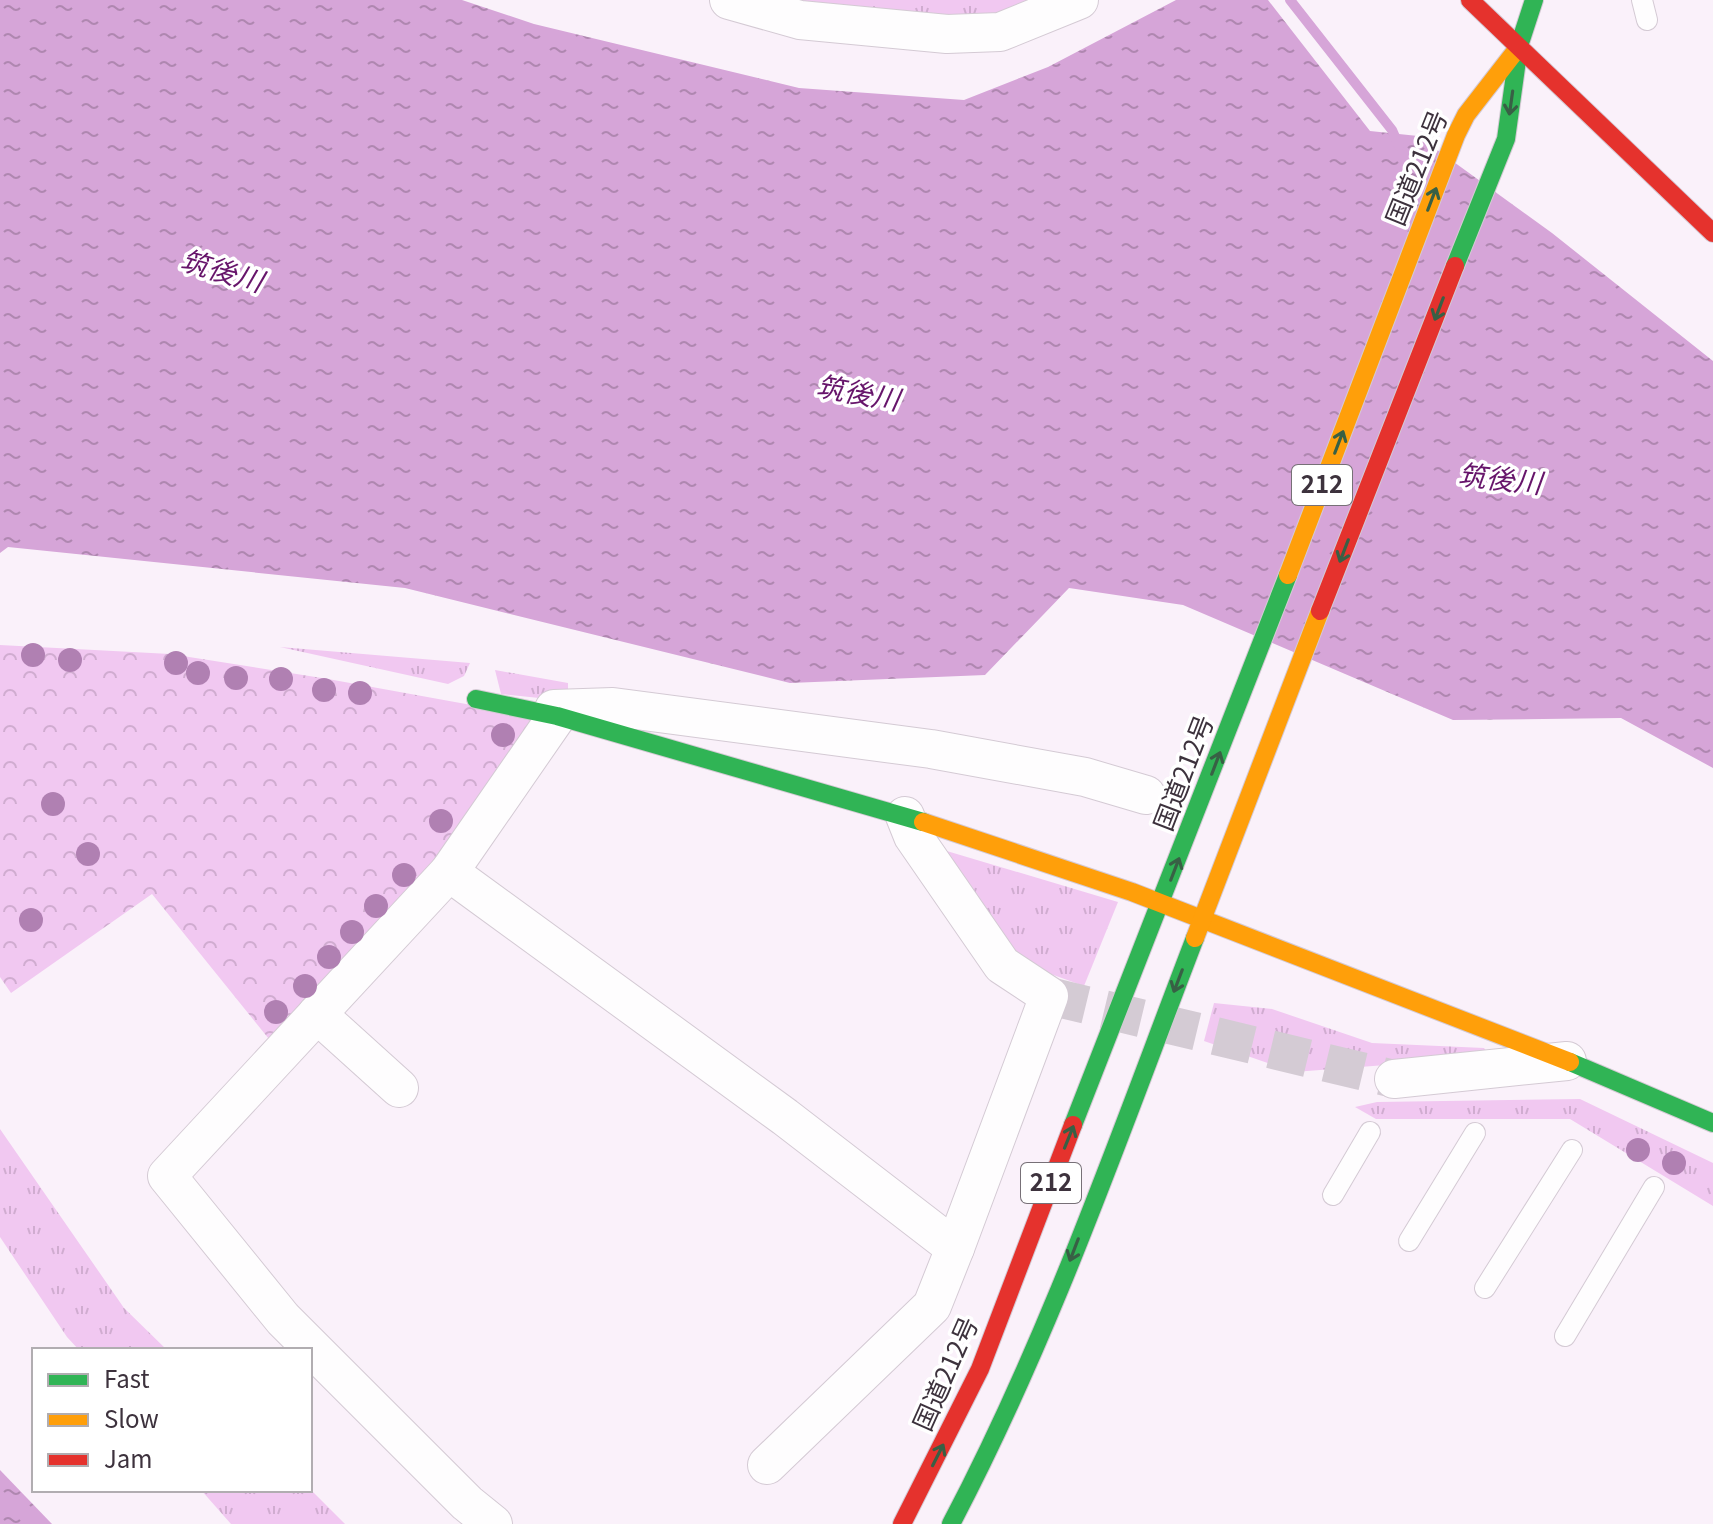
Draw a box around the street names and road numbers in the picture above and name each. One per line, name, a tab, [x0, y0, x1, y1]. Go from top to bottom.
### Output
street label: 国道212号	[1375, 104, 1455, 230]
road number: 212	[1292, 465, 1352, 505]
street label: 国道212号	[1143, 709, 1221, 835]
road number: 212	[1021, 1163, 1081, 1203]
street label: 国道212号	[902, 1310, 985, 1436]

